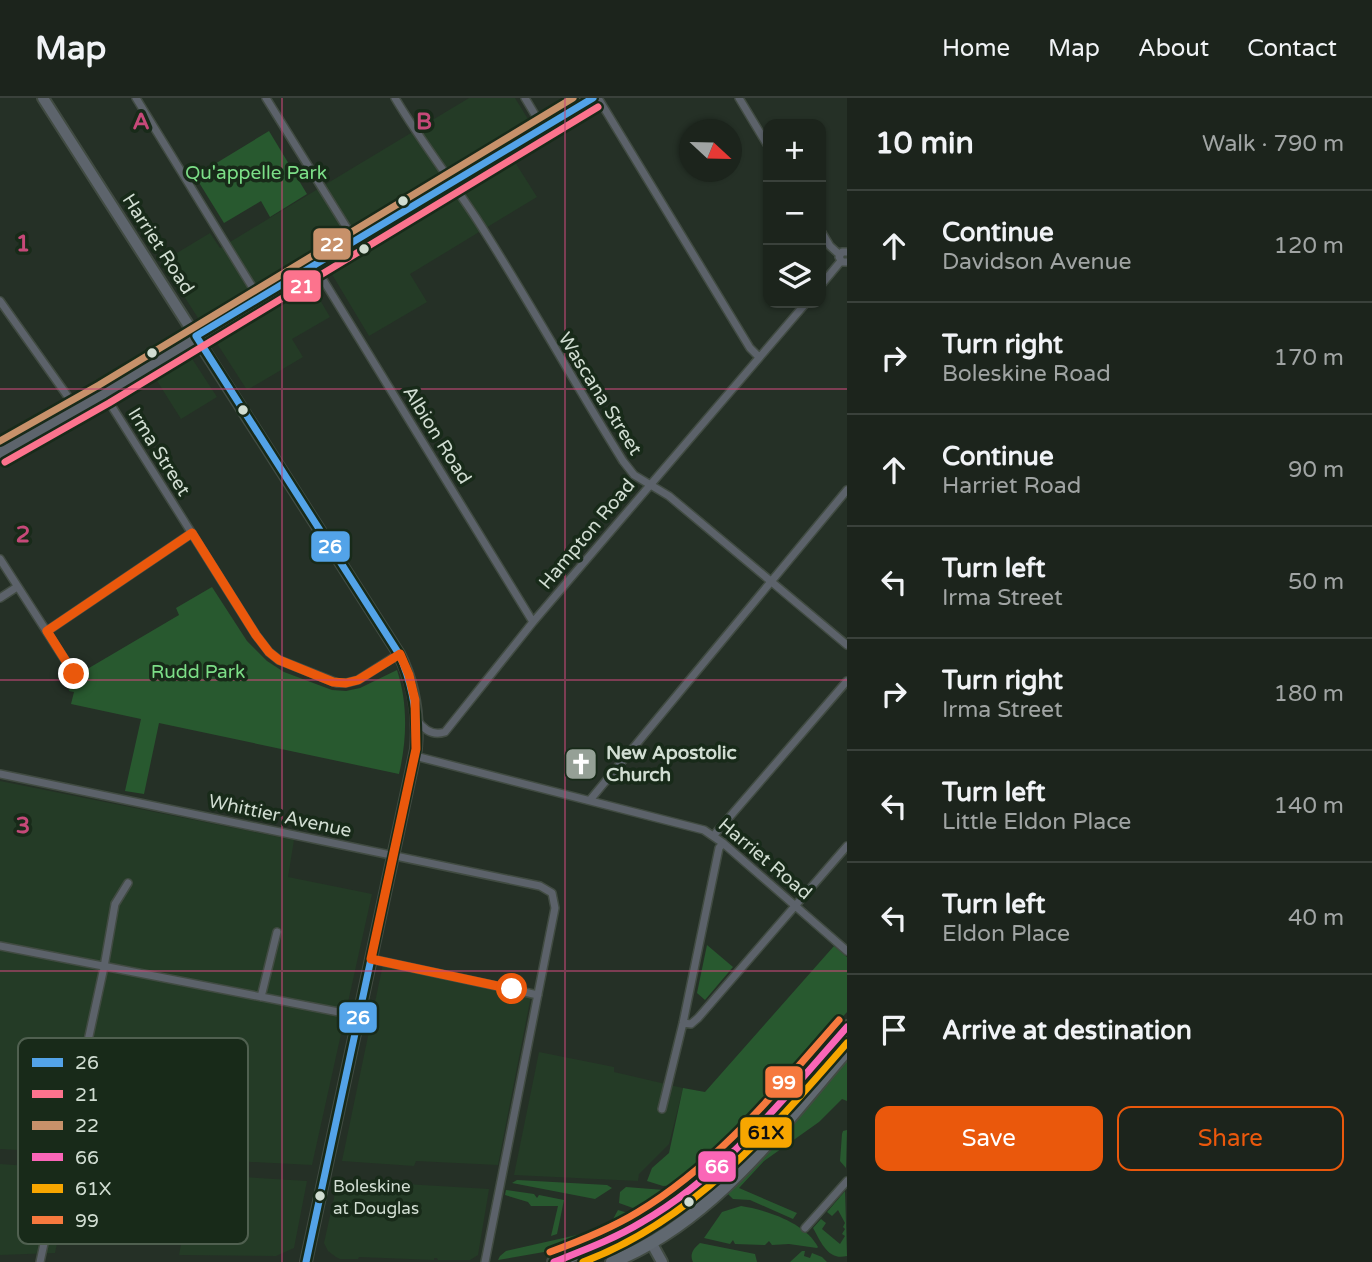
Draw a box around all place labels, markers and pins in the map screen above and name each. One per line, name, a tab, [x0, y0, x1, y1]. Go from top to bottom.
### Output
unlabelled marker	[396, 194, 410, 208]
unlabelled marker	[357, 242, 371, 256]
unlabelled marker	[145, 346, 159, 360]
unlabelled marker	[236, 403, 250, 417]
place label: New Apostolic Church	[606, 742, 737, 786]
church icon: New Apostolic Church	[562, 745, 600, 783]
place label: Boleskine at Douglas	[333, 1176, 419, 1219]
marker: Boleskine at Douglas	[313, 1189, 327, 1203]
unlabelled marker	[682, 1195, 696, 1209]

